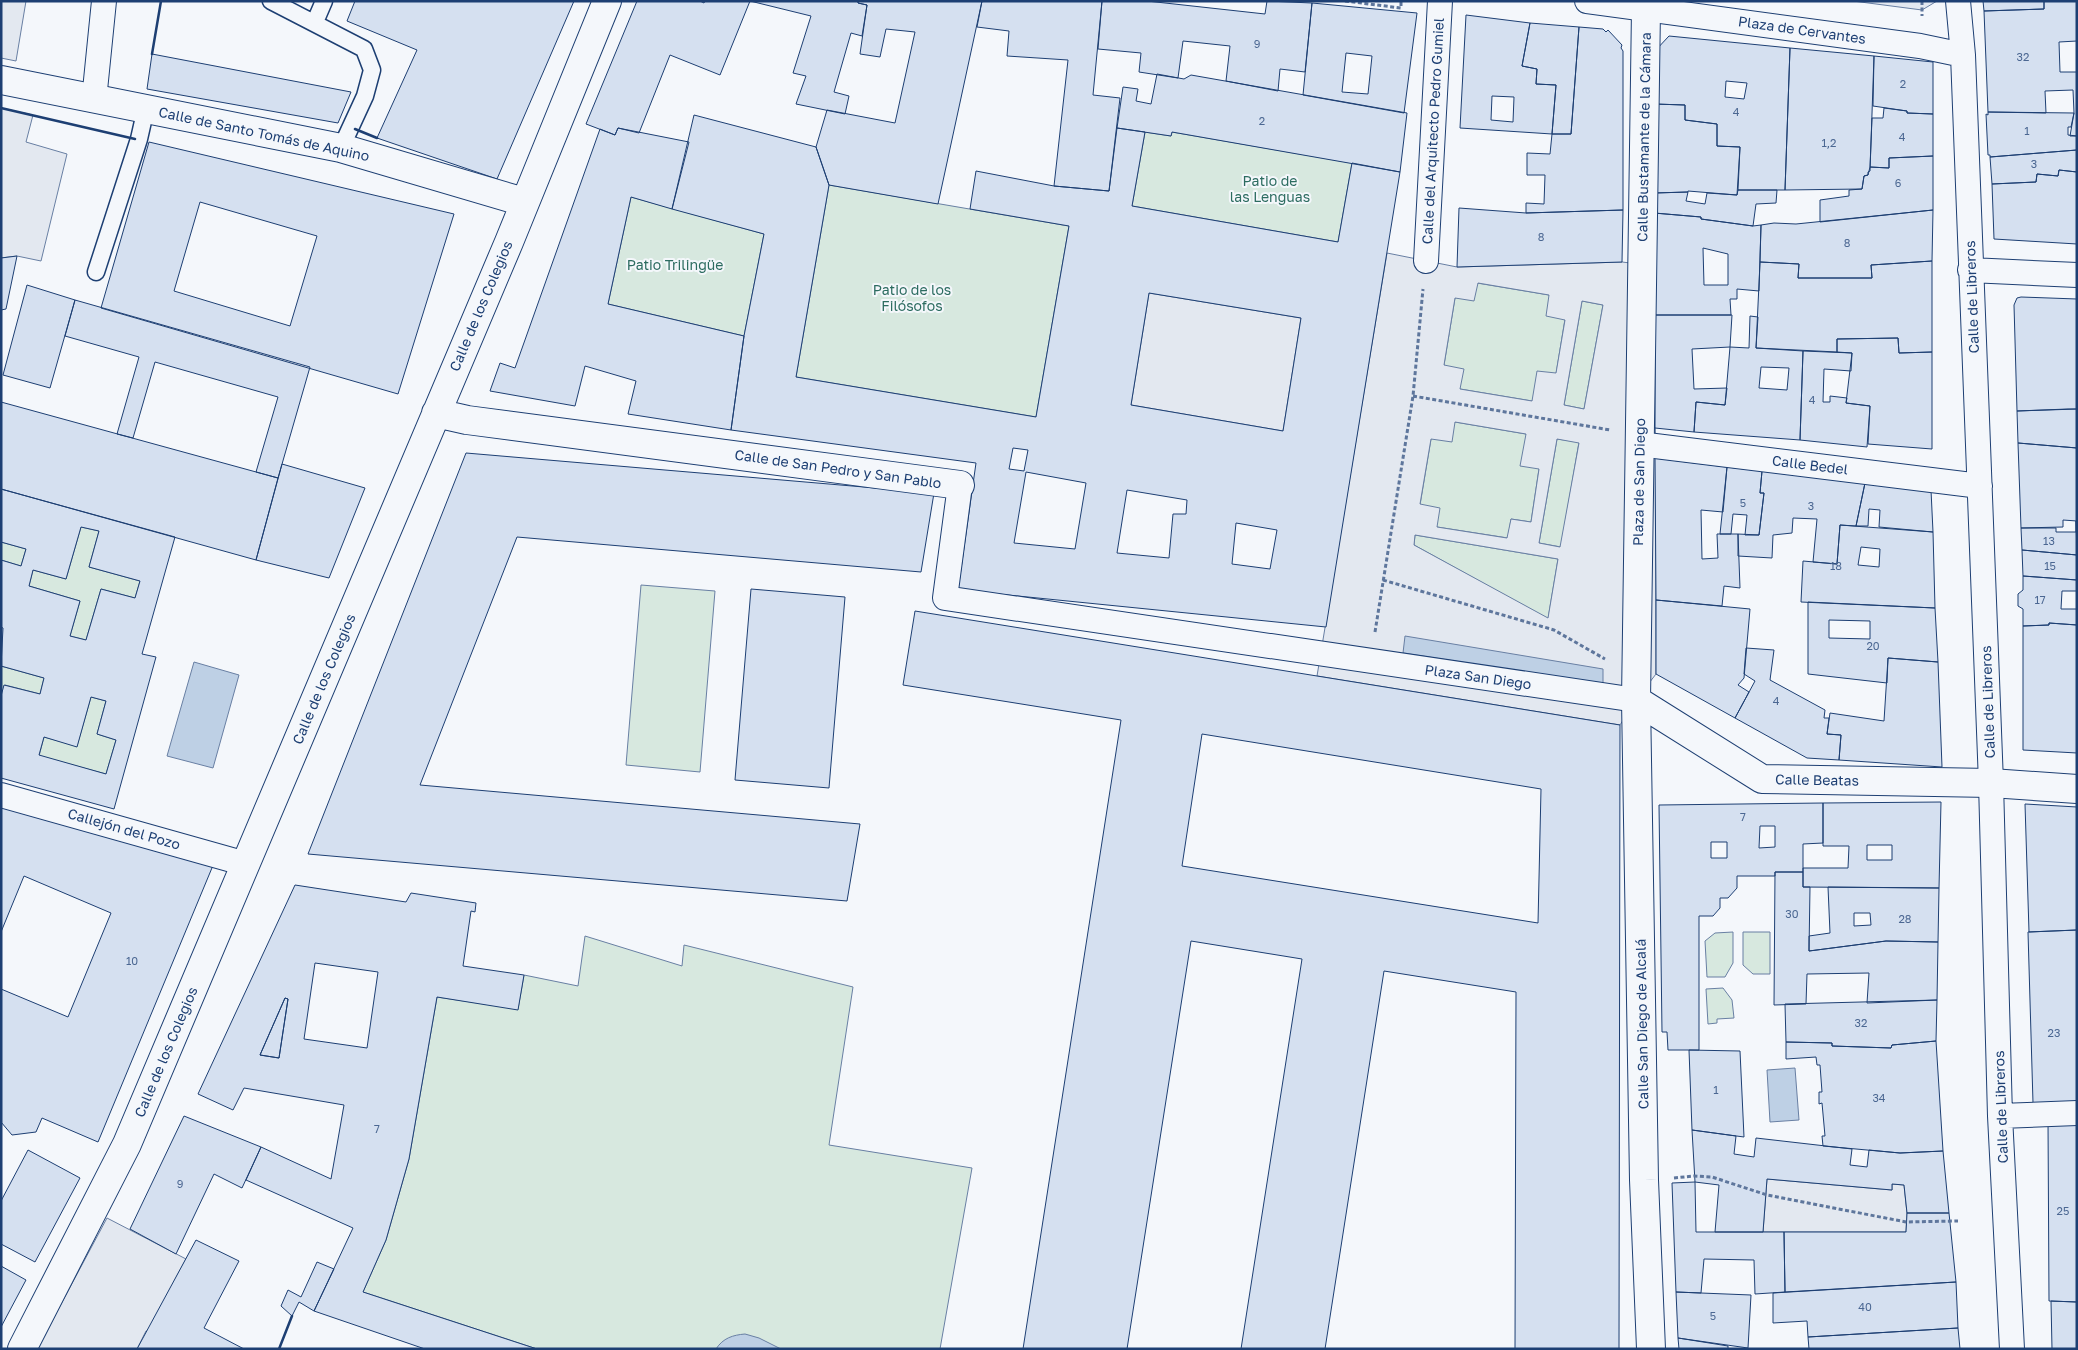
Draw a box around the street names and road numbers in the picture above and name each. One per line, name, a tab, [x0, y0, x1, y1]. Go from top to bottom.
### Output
street label: Plaza de Cervantes	[1737, 12, 1867, 47]
street label: Calle del Arquitecto Pedro Gumiel	[1418, 17, 1447, 245]
street label: Calle Bustamante de la Cámara	[1633, 32, 1654, 242]
street label: Calle de Santo Tomás de Aquino	[157, 103, 371, 164]
street label: Calle de los Colegios	[445, 238, 516, 374]
street label: Calle de Libreros	[1961, 240, 1982, 354]
street label: Plaza de San Diego	[1629, 418, 1648, 546]
street label: Calle de San Pedro y San Pablo	[734, 446, 943, 491]
street label: Calle Bedel	[1771, 451, 1849, 478]
street label: Calle de los Colegios	[288, 611, 359, 747]
street label: Calle de Libreros	[1977, 645, 1998, 759]
street label: Plaza San Diego	[1424, 661, 1533, 692]
street label: Calle Beatas	[1775, 770, 1859, 789]
street label: Callejón del Pozo	[66, 804, 182, 853]
street label: Calle San Diego de Alcalá	[1632, 939, 1651, 1109]
street label: Calle de los Colegios	[130, 984, 201, 1120]
street label: Calle de Libreros	[1990, 1050, 2011, 1164]

